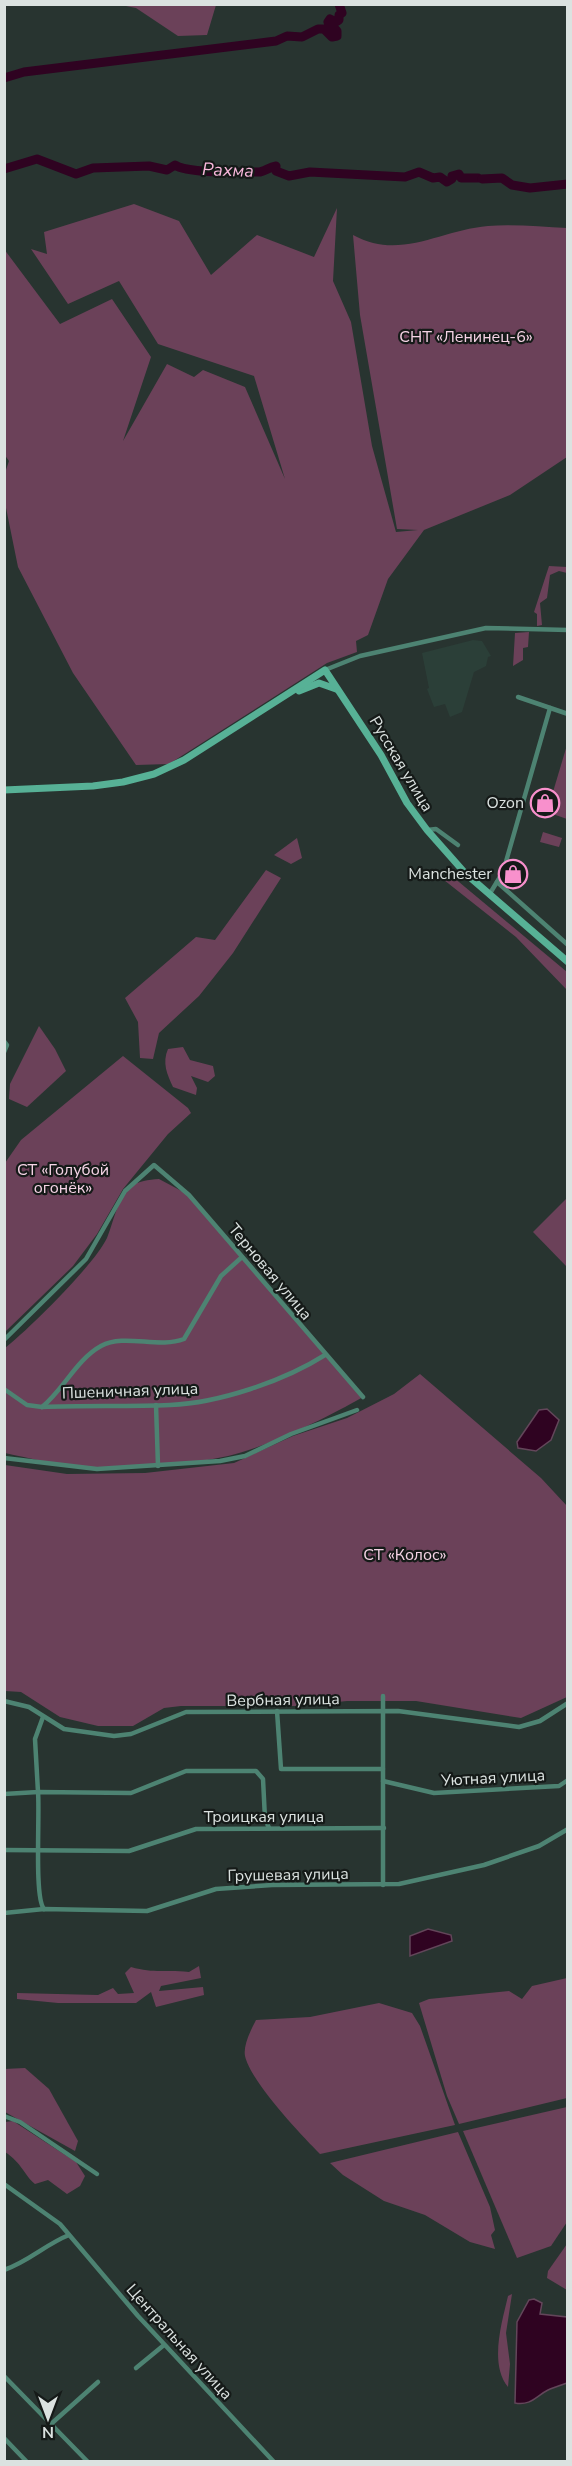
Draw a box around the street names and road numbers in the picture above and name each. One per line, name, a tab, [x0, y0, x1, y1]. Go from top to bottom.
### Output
street label: Русская улица	[364, 712, 438, 816]
street label: Терновая улица	[223, 1219, 317, 1325]
street label: Пшеничная улица	[61, 1378, 199, 1404]
street label: Вербная улица	[226, 1688, 340, 1712]
street label: Уютная улица	[439, 1764, 546, 1792]
street label: Троицкая улица	[204, 1806, 324, 1828]
street label: Грушевая улица	[227, 1863, 349, 1887]
street label: Центральная улица	[121, 2279, 237, 2405]

